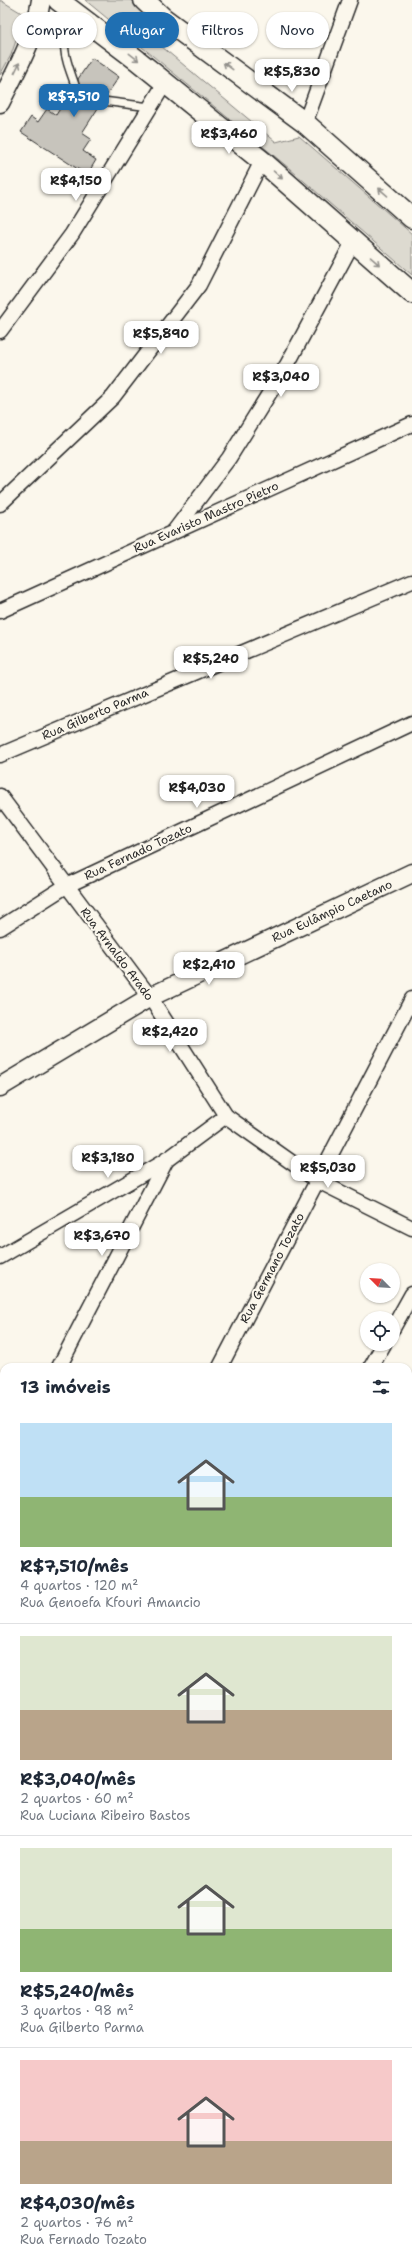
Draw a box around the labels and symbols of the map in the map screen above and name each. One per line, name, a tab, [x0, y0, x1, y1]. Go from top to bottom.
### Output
one-way arrow	[129, 53, 140, 62]
pin: R$5,830	[255, 59, 329, 93]
one-way arrow	[14, 62, 21, 74]
one-way arrow	[222, 62, 233, 70]
pin: R$7,510	[37, 84, 111, 118]
pin: R$3,460	[192, 121, 266, 155]
pin: R$4,150	[39, 168, 113, 202]
one-way arrow	[273, 171, 283, 180]
one-way arrow	[378, 187, 388, 197]
one-way arrow	[370, 257, 381, 266]
pin: R$5,890	[124, 321, 198, 355]
pin: R$3,040	[244, 364, 318, 398]
street label: Rua Evaristo Mastro Pietro	[131, 478, 281, 556]
pin: R$5,240	[174, 646, 248, 680]
street label: Rua Gilberto Parma	[39, 684, 151, 744]
pin: R$4,030	[160, 775, 234, 809]
street label: Rua Fernado Tozato	[82, 820, 194, 884]
street label: Rua Eulâmpio Caetano	[269, 876, 395, 946]
street label: Rua Arnaldo Arado	[77, 904, 157, 1004]
pin: R$2,410	[172, 952, 246, 986]
pin: R$2,420	[133, 1019, 207, 1053]
pin: R$3,180	[71, 1145, 145, 1179]
pin: R$5,030	[291, 1155, 365, 1189]
street label: Rua Germano Tozato	[236, 1210, 308, 1326]
pin: R$3,670	[65, 1223, 139, 1257]
north arrow	[360, 1263, 400, 1303]

